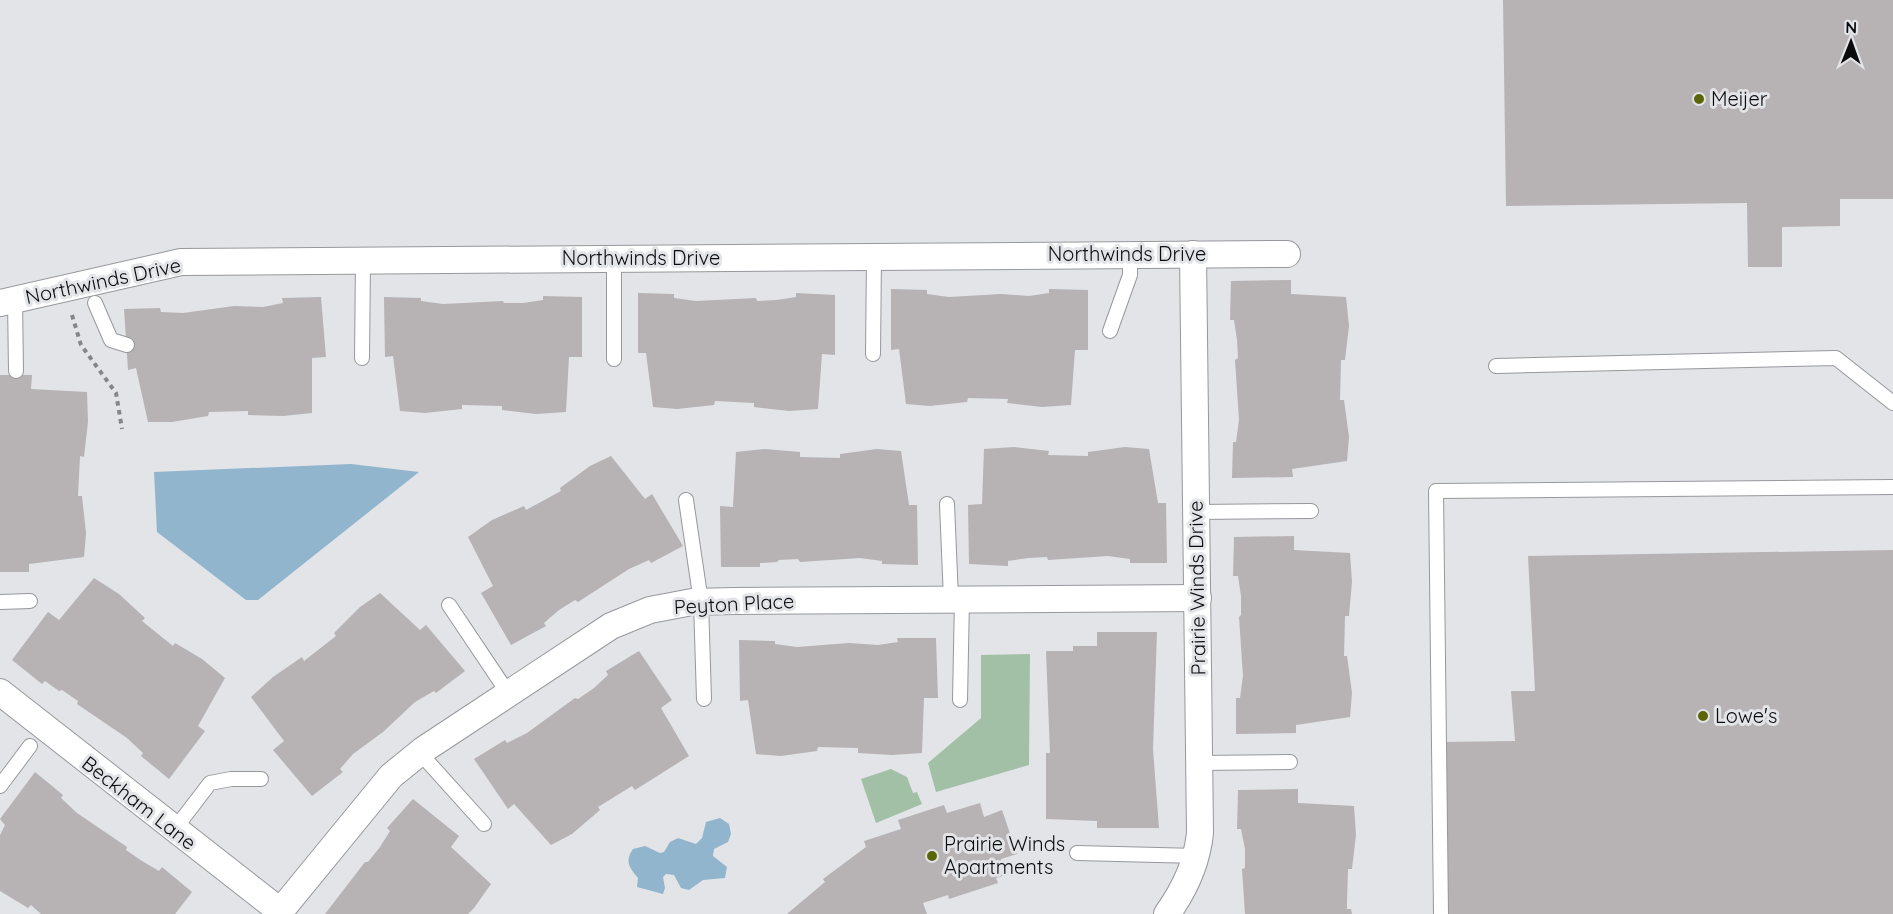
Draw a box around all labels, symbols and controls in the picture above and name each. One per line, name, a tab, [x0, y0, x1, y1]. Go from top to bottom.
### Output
north arrow	[1821, 12, 1881, 72]
text: N	[1845, 17, 1857, 37]
place label: Meijer	[1711, 86, 1768, 111]
marker: Meijer	[1692, 92, 1706, 106]
street label: Northwinds Drive	[1048, 241, 1206, 266]
street label: Northwinds Drive	[562, 245, 720, 270]
street label: Northwinds Drive	[23, 252, 183, 309]
street label: Prairie Winds Drive	[1182, 500, 1211, 676]
street label: Peyton Place	[673, 588, 795, 619]
place label: Lowe's	[1715, 703, 1777, 728]
marker: Lowe's	[1696, 709, 1710, 723]
street label: Beckham Lane	[77, 750, 201, 855]
place label: Prairie Winds Apartments	[944, 831, 1065, 879]
marker: Prairie Winds Apartments	[925, 849, 939, 863]

